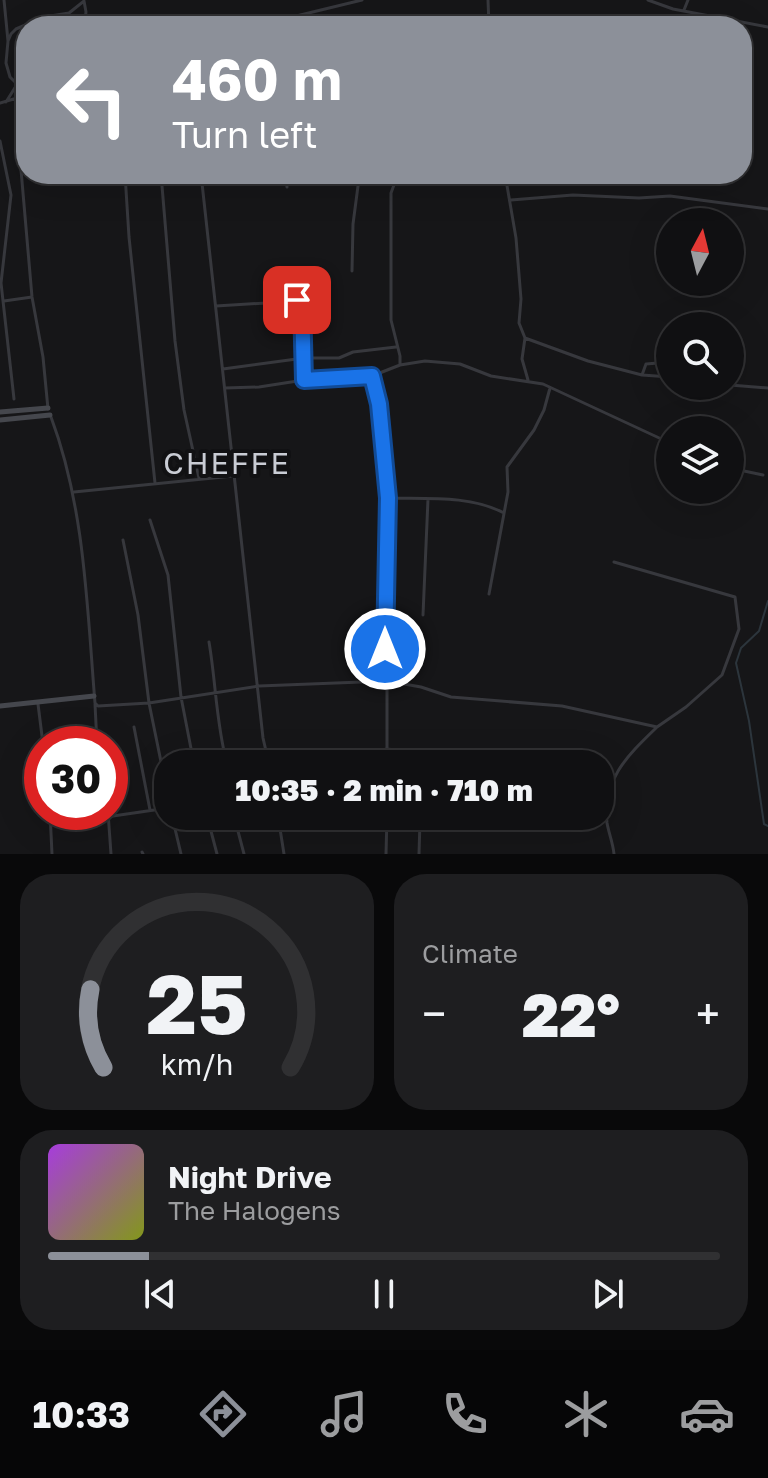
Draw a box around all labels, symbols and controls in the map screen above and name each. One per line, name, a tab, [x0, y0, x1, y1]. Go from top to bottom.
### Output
text: 460 m	[172, 45, 342, 112]
icon: left	[40, 48, 144, 152]
text: Turn left	[172, 113, 318, 156]
north arrow	[656, 208, 744, 296]
map controls	[656, 208, 744, 504]
pin	[263, 266, 331, 334]
icon: arrive	[275, 278, 319, 322]
button: search	[656, 312, 744, 400]
button: layers	[656, 416, 744, 504]
district label: CHEFFE	[163, 445, 291, 481]
position arrow	[343, 607, 427, 691]
speed limit sign: 30	[24, 726, 128, 830]
text: 10:35 · 2 min · 710 m	[235, 772, 533, 808]
text: Climate	[422, 938, 518, 969]
text: 25	[146, 952, 248, 1052]
text: 22°	[522, 978, 620, 1050]
text: −	[422, 987, 446, 1040]
text: +	[696, 987, 720, 1040]
text: km/h	[161, 1047, 233, 1081]
text: Night Drive	[168, 1159, 332, 1195]
text: The Halogens	[168, 1195, 341, 1226]
icon: previous	[138, 1272, 182, 1316]
icon: pause	[362, 1272, 406, 1316]
icon: next	[586, 1272, 630, 1316]
icon: directions	[195, 1386, 251, 1442]
icon: music	[316, 1386, 372, 1442]
icon: phone	[437, 1386, 493, 1442]
icon: climate	[558, 1386, 614, 1442]
icon: car	[679, 1386, 735, 1442]
text: 10:33	[33, 1393, 130, 1436]

